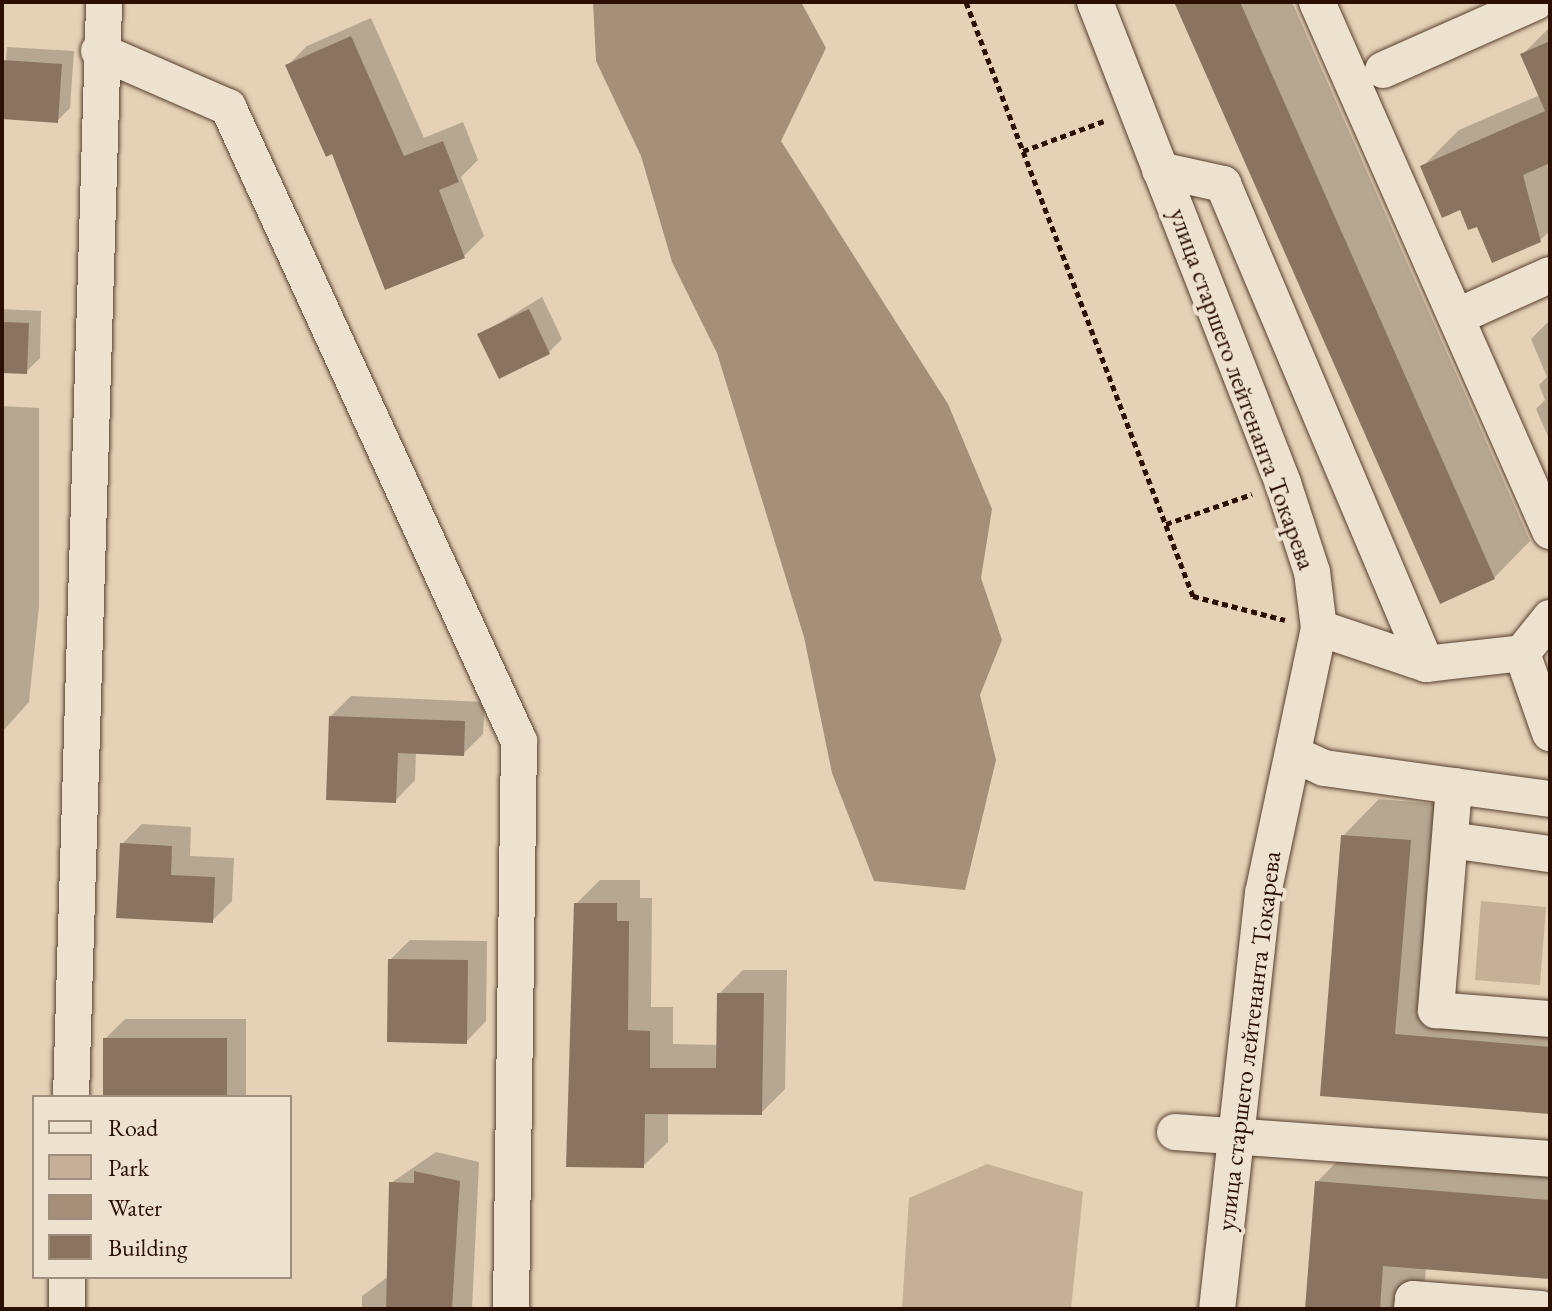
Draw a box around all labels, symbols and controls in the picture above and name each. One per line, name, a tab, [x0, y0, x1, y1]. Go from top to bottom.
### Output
street label: улица старшего лейтенанта Токарева	[1162, 204, 1322, 574]
street label: улица старшего лейтенанта Токарева	[1210, 849, 1288, 1233]
legend	[32, 1095, 292, 1279]
text: Road	[108, 1112, 158, 1143]
text: Park	[108, 1152, 149, 1183]
text: Water	[108, 1192, 162, 1223]
text: Building	[108, 1232, 188, 1263]

